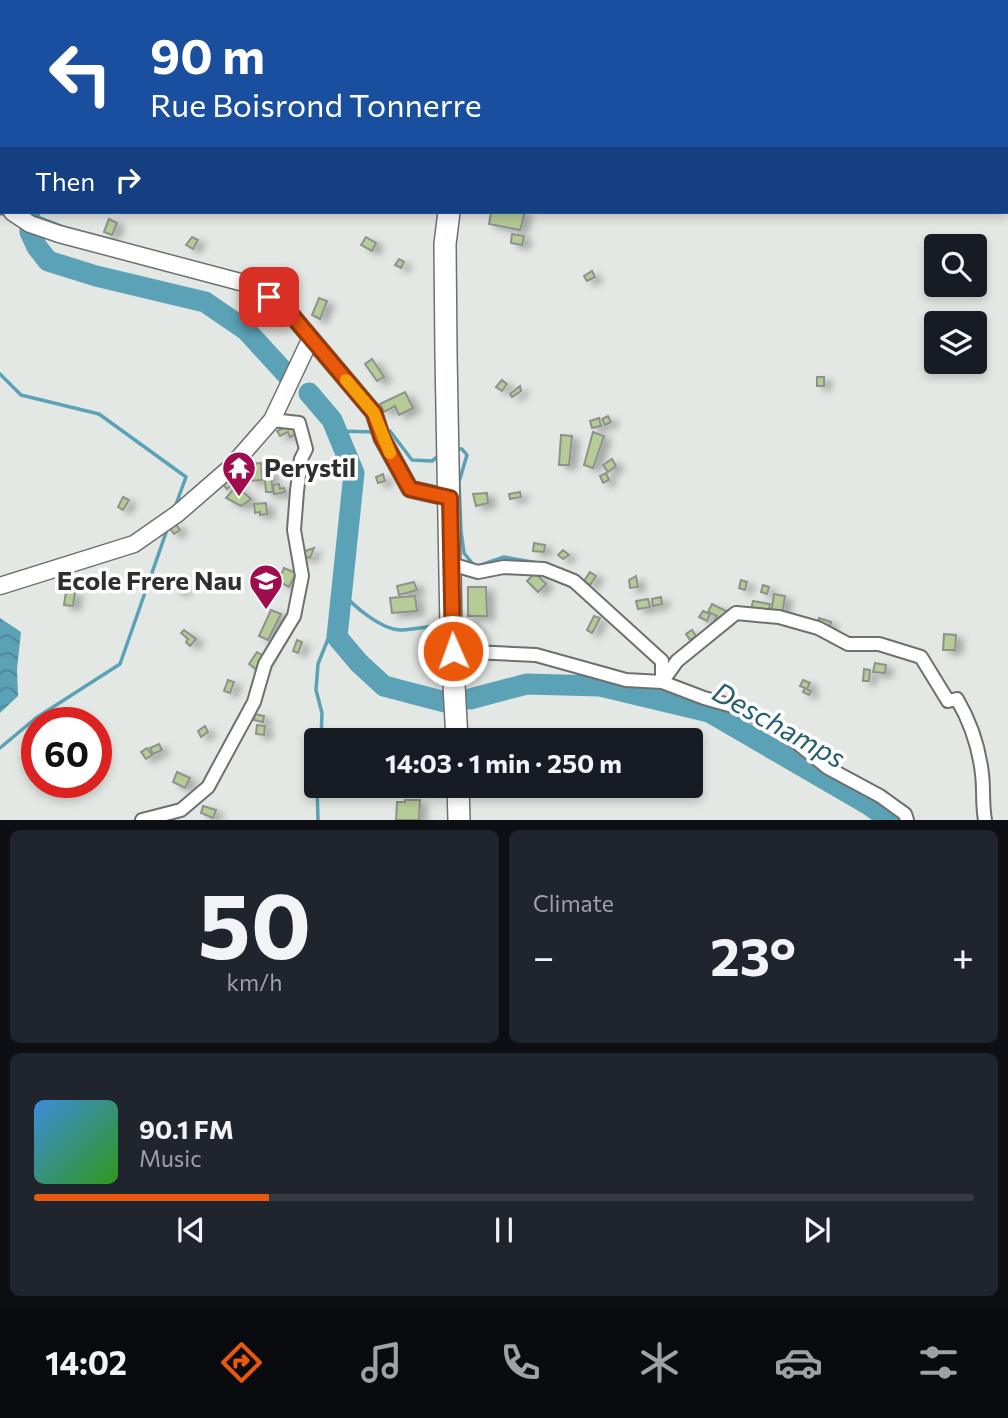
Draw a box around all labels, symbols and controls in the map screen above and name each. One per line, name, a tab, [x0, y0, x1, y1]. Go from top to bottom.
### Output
text: 90 m	[150, 24, 265, 84]
icon: left	[35, 28, 126, 119]
text: Rue Boisrond Tonnerre	[150, 84, 482, 124]
icon: right	[109, 161, 147, 199]
text: Then	[35, 165, 95, 196]
map controls	[924, 234, 987, 374]
button: search	[924, 234, 987, 297]
pin	[239, 267, 299, 327]
icon: arrive	[250, 278, 288, 316]
button: layers	[924, 311, 987, 374]
temple icon: Perystil	[220, 449, 258, 498]
place label: Perystil	[264, 451, 356, 482]
school or university icon: Ecole Frere Nau	[247, 562, 285, 611]
place label: Ecole Frere Nau	[57, 564, 242, 595]
position arrow	[416, 614, 490, 688]
water label: Deschamps	[707, 674, 852, 774]
speed limit sign: 60	[21, 707, 112, 798]
text: 14:03 · 1 min · 250 m	[385, 747, 622, 778]
text: 50	[198, 866, 311, 978]
text: Climate	[533, 889, 614, 917]
text: 23°	[710, 923, 796, 987]
text: −	[533, 932, 555, 979]
text: +	[952, 932, 974, 979]
text: km/h	[227, 968, 282, 996]
text: 90.1 FM	[139, 1113, 234, 1144]
text: Music	[139, 1144, 202, 1172]
icon: previous	[172, 1211, 210, 1249]
icon: pause	[485, 1211, 523, 1249]
icon: next	[798, 1211, 836, 1249]
icon: directions	[217, 1338, 266, 1387]
icon: music	[357, 1338, 406, 1387]
icon: phone	[496, 1338, 545, 1387]
icon: climate	[635, 1338, 684, 1387]
icon: car	[774, 1338, 823, 1387]
icon: filters	[914, 1338, 963, 1387]
text: 14:02	[45, 1342, 127, 1382]

